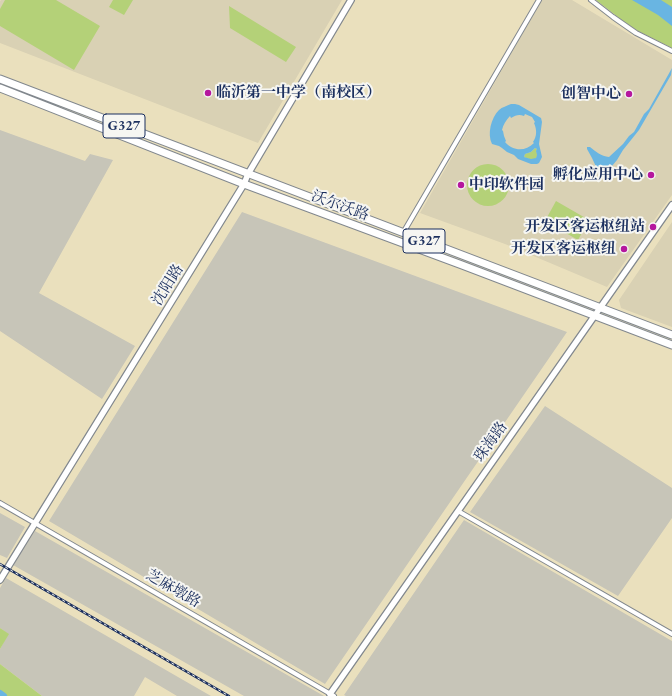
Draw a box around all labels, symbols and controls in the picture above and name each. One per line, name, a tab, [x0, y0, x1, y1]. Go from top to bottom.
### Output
place label: 临沂第一中学（南校区）	[216, 84, 381, 102]
place label: 创智中心	[561, 85, 621, 103]
marker: 临沂第一中学（南校区）	[203, 88, 213, 98]
marker: 创智中心	[624, 89, 634, 99]
road number: G327	[103, 114, 145, 138]
place label: 孵化应用中心	[553, 166, 643, 184]
marker: 孵化应用中心	[646, 170, 656, 180]
place label: 中印软件园	[469, 176, 544, 194]
marker: 中印软件园	[456, 180, 466, 190]
street label: 沃尔沃路	[309, 187, 371, 225]
place label: 开发区客运枢纽站	[525, 218, 645, 236]
marker: 开发区客运枢纽站	[648, 222, 658, 232]
road number: G327	[403, 229, 445, 253]
place label: 开发区客运枢纽	[511, 240, 616, 258]
marker: 开发区客运枢纽	[619, 244, 629, 254]
street label: 沈阳路	[148, 261, 188, 309]
street label: 珠海路	[471, 418, 511, 466]
street label: 芝麻墩路	[143, 566, 203, 612]

